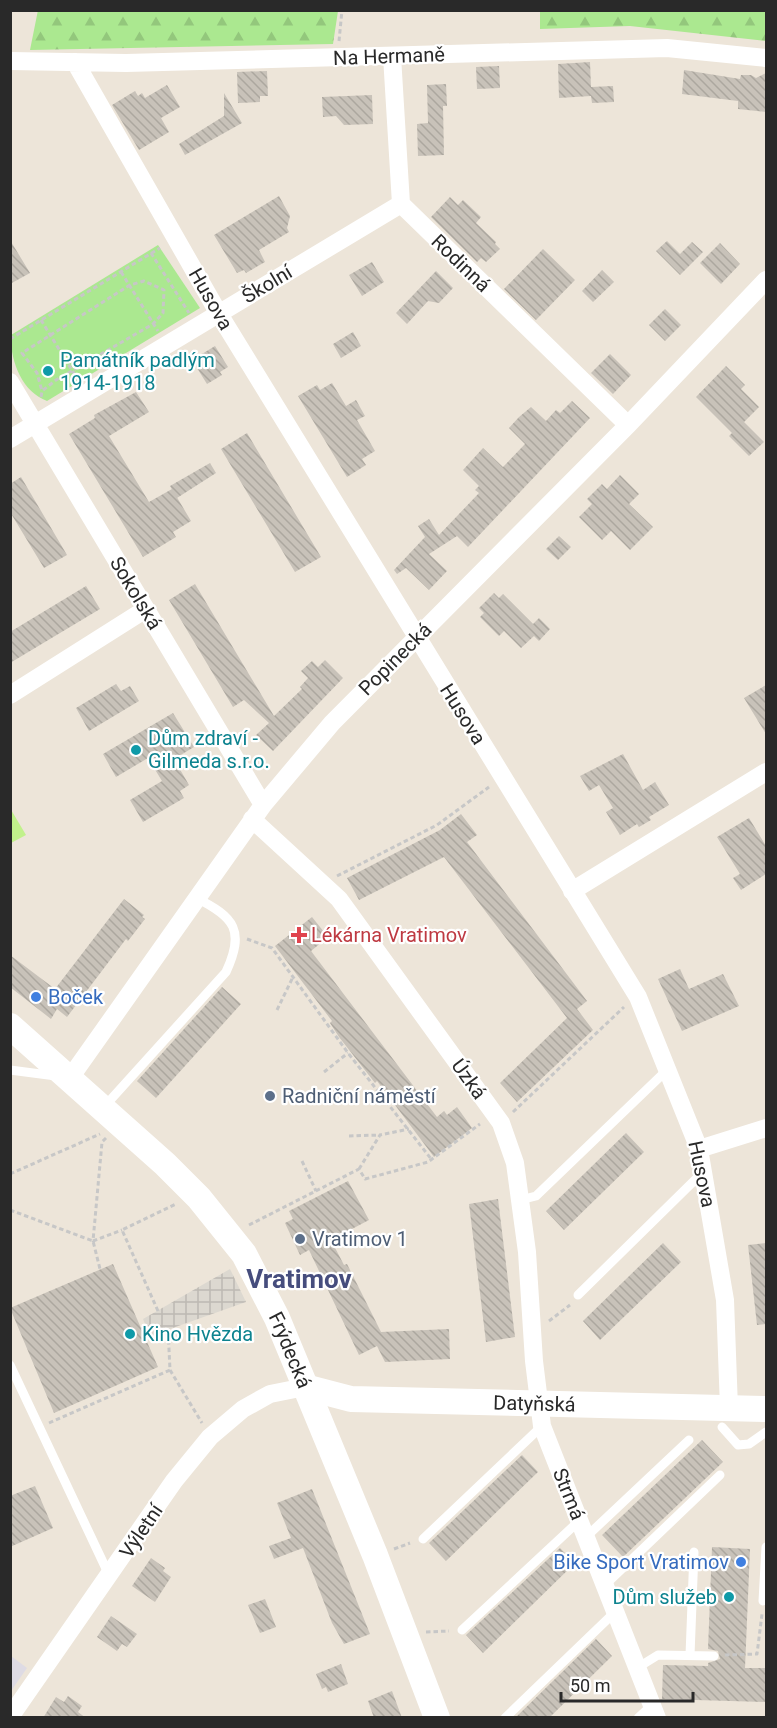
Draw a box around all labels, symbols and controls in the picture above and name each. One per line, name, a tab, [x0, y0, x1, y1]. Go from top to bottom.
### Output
street label: Na Hermaně	[333, 42, 445, 70]
street label: Rodinná	[426, 229, 496, 297]
street label: Školní	[238, 259, 297, 308]
street label: Husova	[184, 264, 238, 334]
place label: Památník padlým 1914-1918	[60, 348, 215, 395]
marker: Památník padlým 1914-1918	[41, 364, 55, 378]
street label: Sokolská	[105, 552, 167, 634]
street label: Popinecká	[354, 618, 436, 700]
street label: Husova	[435, 679, 491, 749]
place label: Dům zdraví - Gilmeda s.r.o.	[148, 726, 270, 773]
marker: Dům zdraví - Gilmeda s.r.o.	[129, 743, 143, 757]
place label: Lékárna Vratimov	[311, 923, 467, 947]
marker: Lékárna Vratimov	[292, 928, 306, 942]
place label: Boček	[48, 985, 104, 1009]
marker: Boček	[29, 990, 43, 1004]
street label: Úzká	[446, 1054, 492, 1104]
place label: Radniční náměstí	[282, 1084, 437, 1108]
marker: Radniční náměstí	[263, 1089, 277, 1103]
street label: Husova	[683, 1139, 721, 1209]
place label: Vratimov 1	[312, 1227, 408, 1251]
marker: Vratimov 1	[293, 1232, 307, 1246]
district label: Vratimov	[246, 1264, 352, 1294]
street label: Frýdecká	[264, 1307, 317, 1392]
place label: Kino Hvězda	[142, 1322, 253, 1346]
marker: Kino Hvězda	[123, 1327, 137, 1341]
street label: Datyňská	[493, 1390, 576, 1416]
street label: Strmá	[548, 1465, 590, 1523]
street label: Výletní	[114, 1499, 168, 1563]
place label: Bike Sport Vratimov	[553, 1550, 729, 1574]
marker: Bike Sport Vratimov	[734, 1555, 748, 1569]
place label: Dům služeb	[613, 1585, 717, 1609]
marker: Dům služeb	[722, 1590, 736, 1604]
scale bar	[561, 1665, 693, 1703]
text: 50 m	[570, 1675, 610, 1696]

